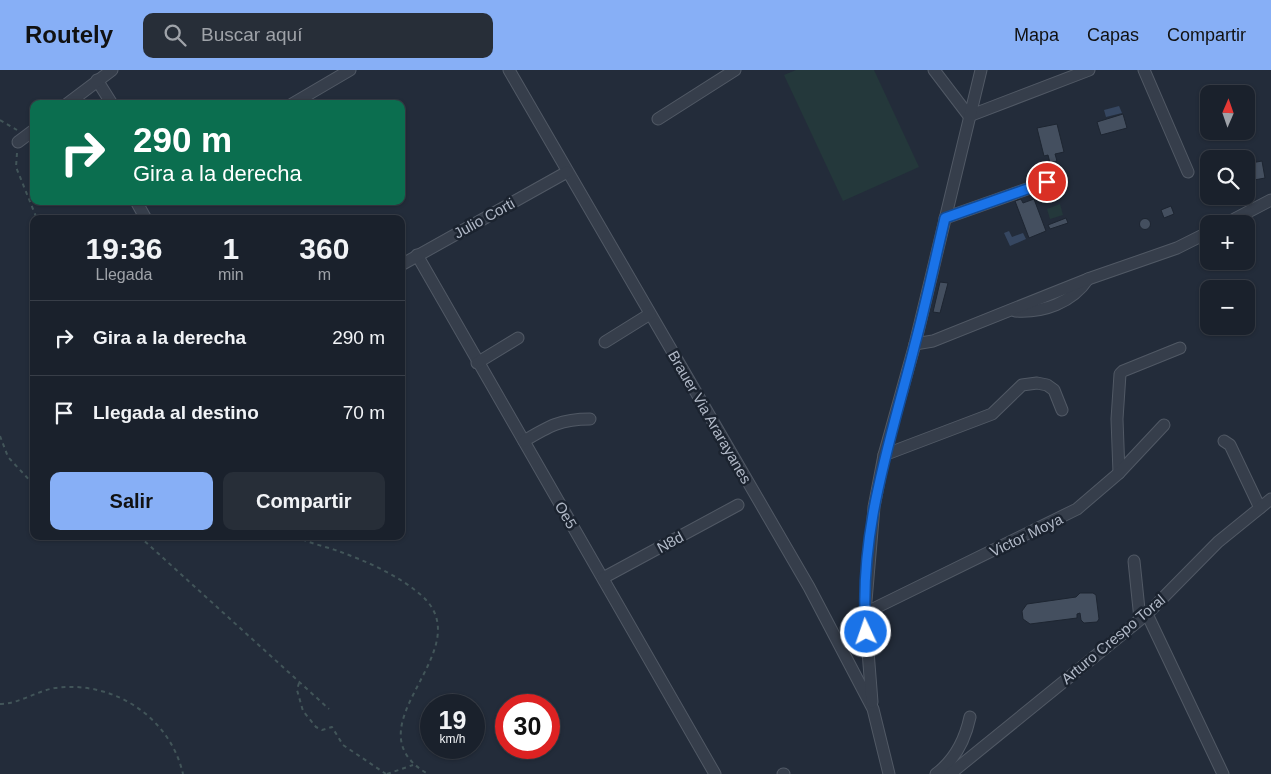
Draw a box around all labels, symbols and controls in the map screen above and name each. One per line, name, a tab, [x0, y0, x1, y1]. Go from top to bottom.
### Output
search box	[143, 13, 493, 58]
text: Routely	[25, 21, 113, 48]
icon: search	[161, 21, 189, 49]
text: Buscar aquí	[201, 24, 302, 45]
text: Mapa	[1014, 25, 1059, 45]
text: Capas	[1087, 25, 1139, 45]
text: Compartir	[1167, 25, 1246, 45]
north arrow	[1200, 85, 1255, 140]
map controls	[1200, 85, 1255, 335]
icon: right	[50, 120, 115, 185]
text: 290 m	[133, 120, 232, 159]
button: search	[1200, 150, 1255, 205]
text: Gira a la derecha	[133, 161, 302, 186]
pin	[1026, 161, 1068, 203]
icon: arrive	[1033, 168, 1061, 196]
street label: Julio Corti	[451, 194, 517, 242]
button: +	[1200, 215, 1255, 270]
text: 19:36	[86, 232, 162, 265]
text: 1	[222, 232, 239, 265]
text: 360	[299, 232, 349, 265]
text: Llegada	[95, 266, 152, 283]
text: min	[218, 266, 244, 283]
text: m	[318, 266, 331, 283]
button: −	[1200, 280, 1255, 335]
icon: right	[50, 324, 78, 352]
text: Gira a la derecha	[93, 327, 246, 348]
text: 290 m	[332, 327, 385, 348]
street label: Brauer Via Ararayanes	[665, 348, 755, 486]
icon: arrive	[50, 399, 78, 427]
text: Llegada al destino	[93, 402, 259, 423]
text: 70 m	[343, 402, 385, 423]
button: Salir	[50, 472, 213, 530]
button: Compartir	[223, 472, 385, 530]
street label: Oe5	[552, 498, 580, 532]
street label: Victor Moya	[987, 510, 1066, 560]
street label: N8d	[654, 528, 686, 556]
street label: Arturo Crespo Toral	[1058, 591, 1168, 687]
position arrow	[839, 605, 891, 657]
speed limit sign: 30	[495, 694, 560, 759]
text: 19	[439, 706, 466, 734]
text: km/h	[439, 732, 466, 746]

